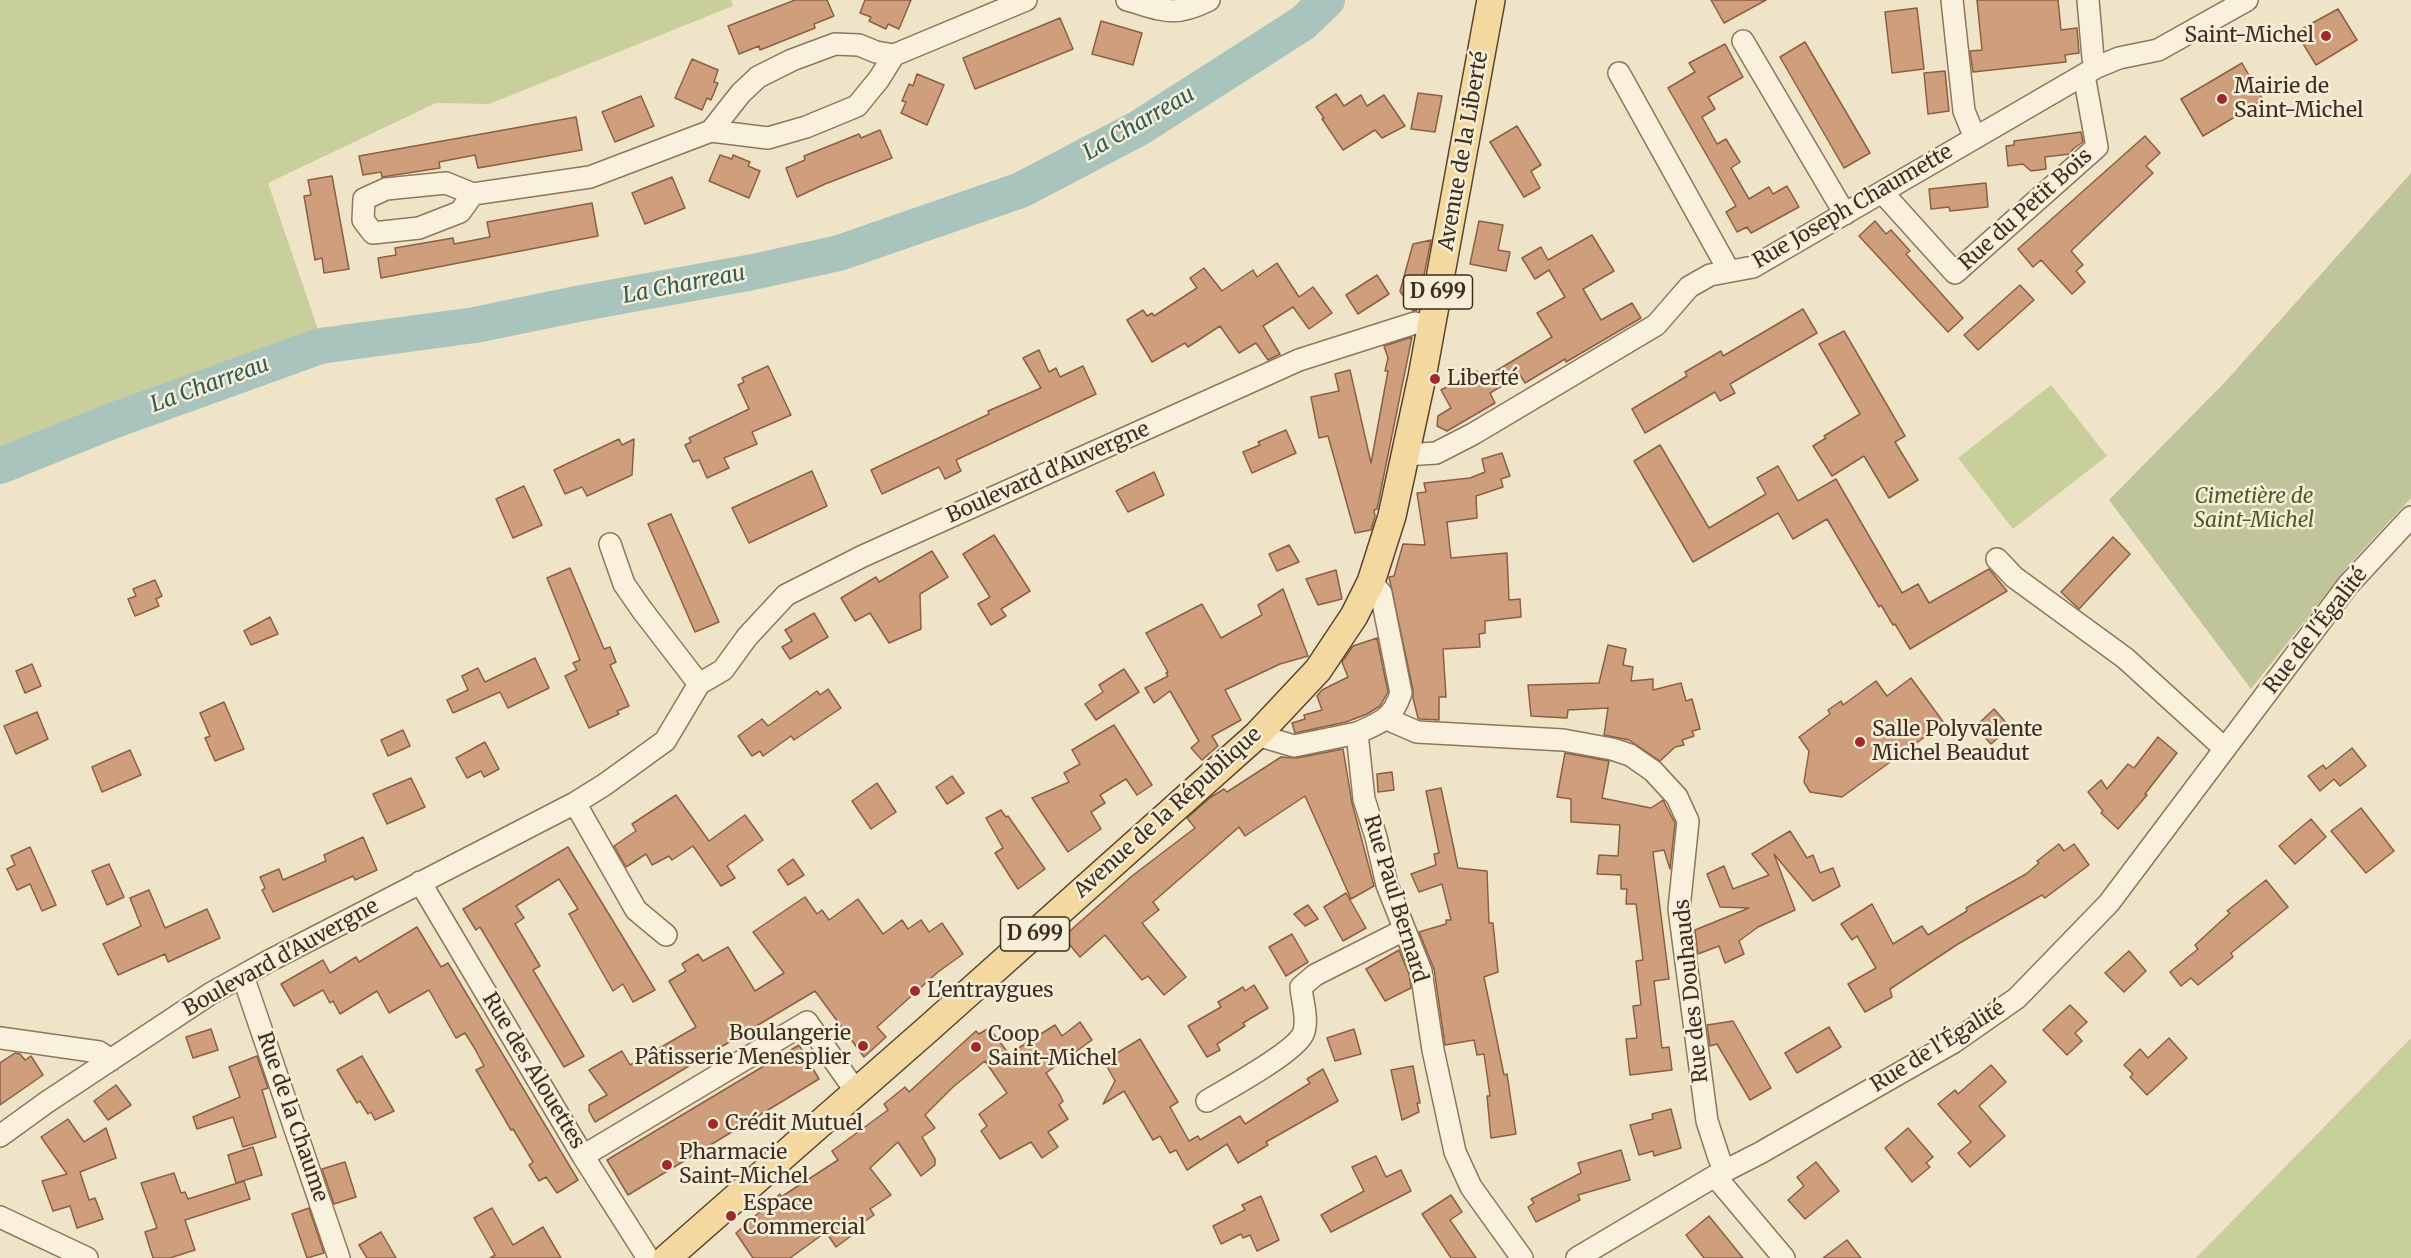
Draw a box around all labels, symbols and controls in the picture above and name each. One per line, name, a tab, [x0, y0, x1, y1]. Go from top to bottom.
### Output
place label: Saint-Michel	[2185, 23, 2314, 49]
marker: Saint-Michel	[2319, 29, 2333, 43]
street label: Avenue de la Liberté	[1434, 49, 1494, 253]
place label: Mairie de Saint-Michel	[2234, 74, 2363, 124]
water label: La Charreau	[1079, 82, 1199, 166]
marker: Mairie de Saint-Michel	[2215, 92, 2229, 106]
street label: Rue Joseph Chaumette	[1749, 140, 1957, 274]
street label: Rue du Petit Bois	[1954, 144, 2098, 276]
water label: La Charreau	[621, 260, 747, 310]
road number: D 699	[1404, 275, 1472, 309]
water label: La Charreau	[147, 351, 273, 419]
place label: Liberté	[1447, 366, 1519, 392]
marker: Liberté	[1428, 372, 1442, 386]
street label: Boulevard d'Auvergne	[943, 417, 1153, 529]
park label: Cimetière de Saint-Michel	[2194, 484, 2314, 534]
street label: Rue de l'Égalité	[2259, 563, 2373, 699]
place label: Salle Polyvalente Michel Beaudut	[1872, 717, 2043, 767]
street label: Avenue de la République	[1069, 722, 1267, 904]
marker: Salle Polyvalente Michel Beaudut	[1853, 735, 1867, 749]
street label: Rue Paul Bernard	[1358, 812, 1432, 986]
street label: Boulevard d'Auvergne	[179, 894, 383, 1022]
street label: Rue des Douhauds	[1670, 898, 1714, 1084]
road number: D 699	[1000, 917, 1070, 951]
place label: L'entraygues	[927, 978, 1054, 1004]
marker: L'entraygues	[908, 984, 922, 998]
street label: Rue des Alouettes	[476, 988, 590, 1154]
street label: Rue de l'Égalité	[1866, 996, 2010, 1098]
place label: Boulangerie Pâtisserie Menesplier	[635, 1021, 851, 1071]
place label: Coop Saint-Michel	[988, 1022, 1117, 1072]
street label: Rue de la Chaume	[251, 1029, 333, 1205]
marker: Boulangerie Pâtisserie Menesplier	[856, 1039, 870, 1053]
marker: Coop Saint-Michel	[969, 1040, 983, 1054]
place label: Crédit Mutuel	[725, 1111, 863, 1137]
marker: Crédit Mutuel	[706, 1117, 720, 1131]
place label: Pharmacie Saint-Michel	[679, 1140, 808, 1190]
marker: Pharmacie Saint-Michel	[660, 1158, 674, 1172]
place label: Espace Commercial	[743, 1191, 865, 1241]
marker: Espace Commercial	[724, 1209, 738, 1223]

